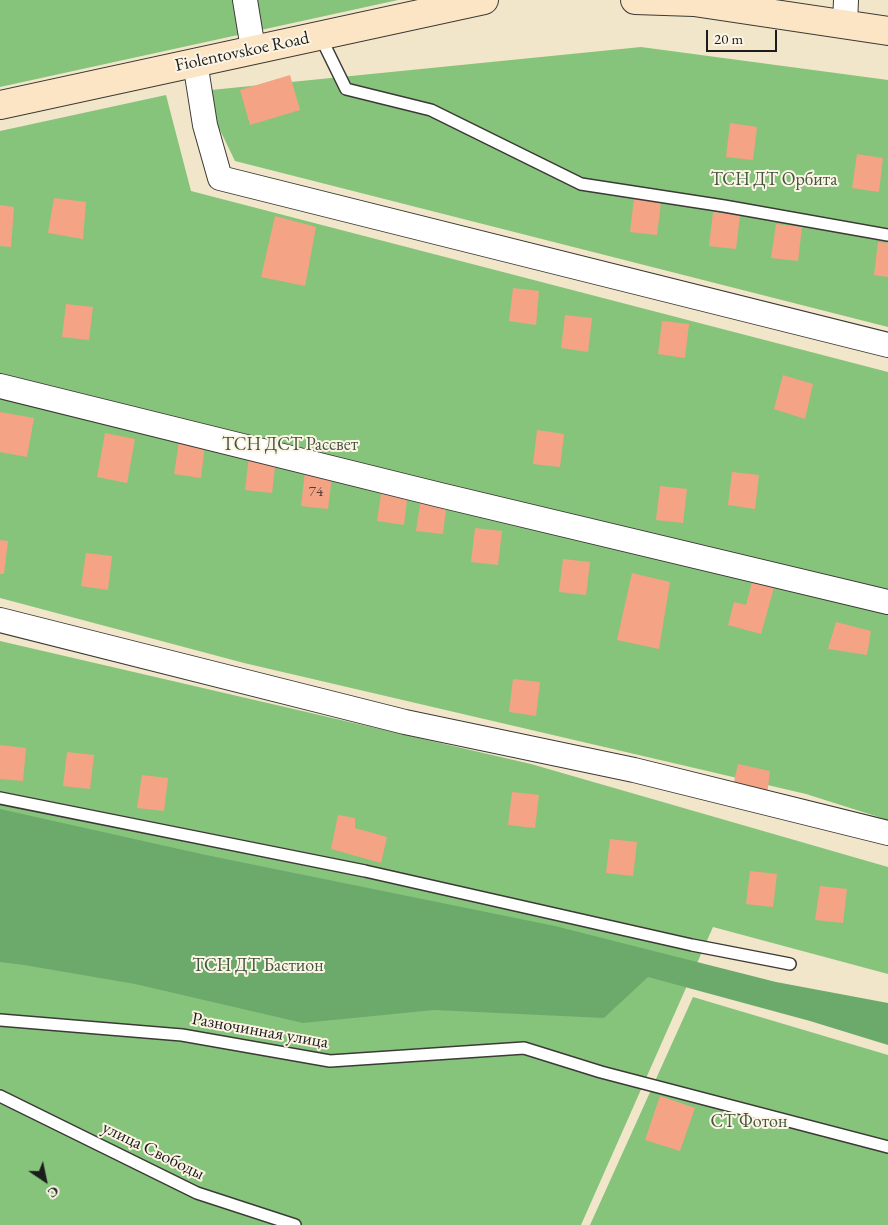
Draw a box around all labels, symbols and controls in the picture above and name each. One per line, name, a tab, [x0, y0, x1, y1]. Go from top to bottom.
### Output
scale bar	[708, 20, 779, 52]
street label: Fiolentovskoe Road	[173, 27, 311, 77]
text: 20 m	[714, 29, 743, 48]
park label: ТСН ДТ Орбита	[711, 169, 837, 191]
park label: ТСН ДСТ Рассвет	[222, 434, 358, 456]
house number: 74	[309, 483, 323, 501]
park label: ТСН ДТ Бастион	[192, 955, 324, 977]
street label: Разночинная улица	[190, 1008, 330, 1054]
park label: СТ Фотон	[711, 1111, 787, 1133]
street label: улица Свободы	[98, 1117, 208, 1185]
north arrow	[20, 1155, 70, 1205]
text: С	[44, 1182, 63, 1203]

